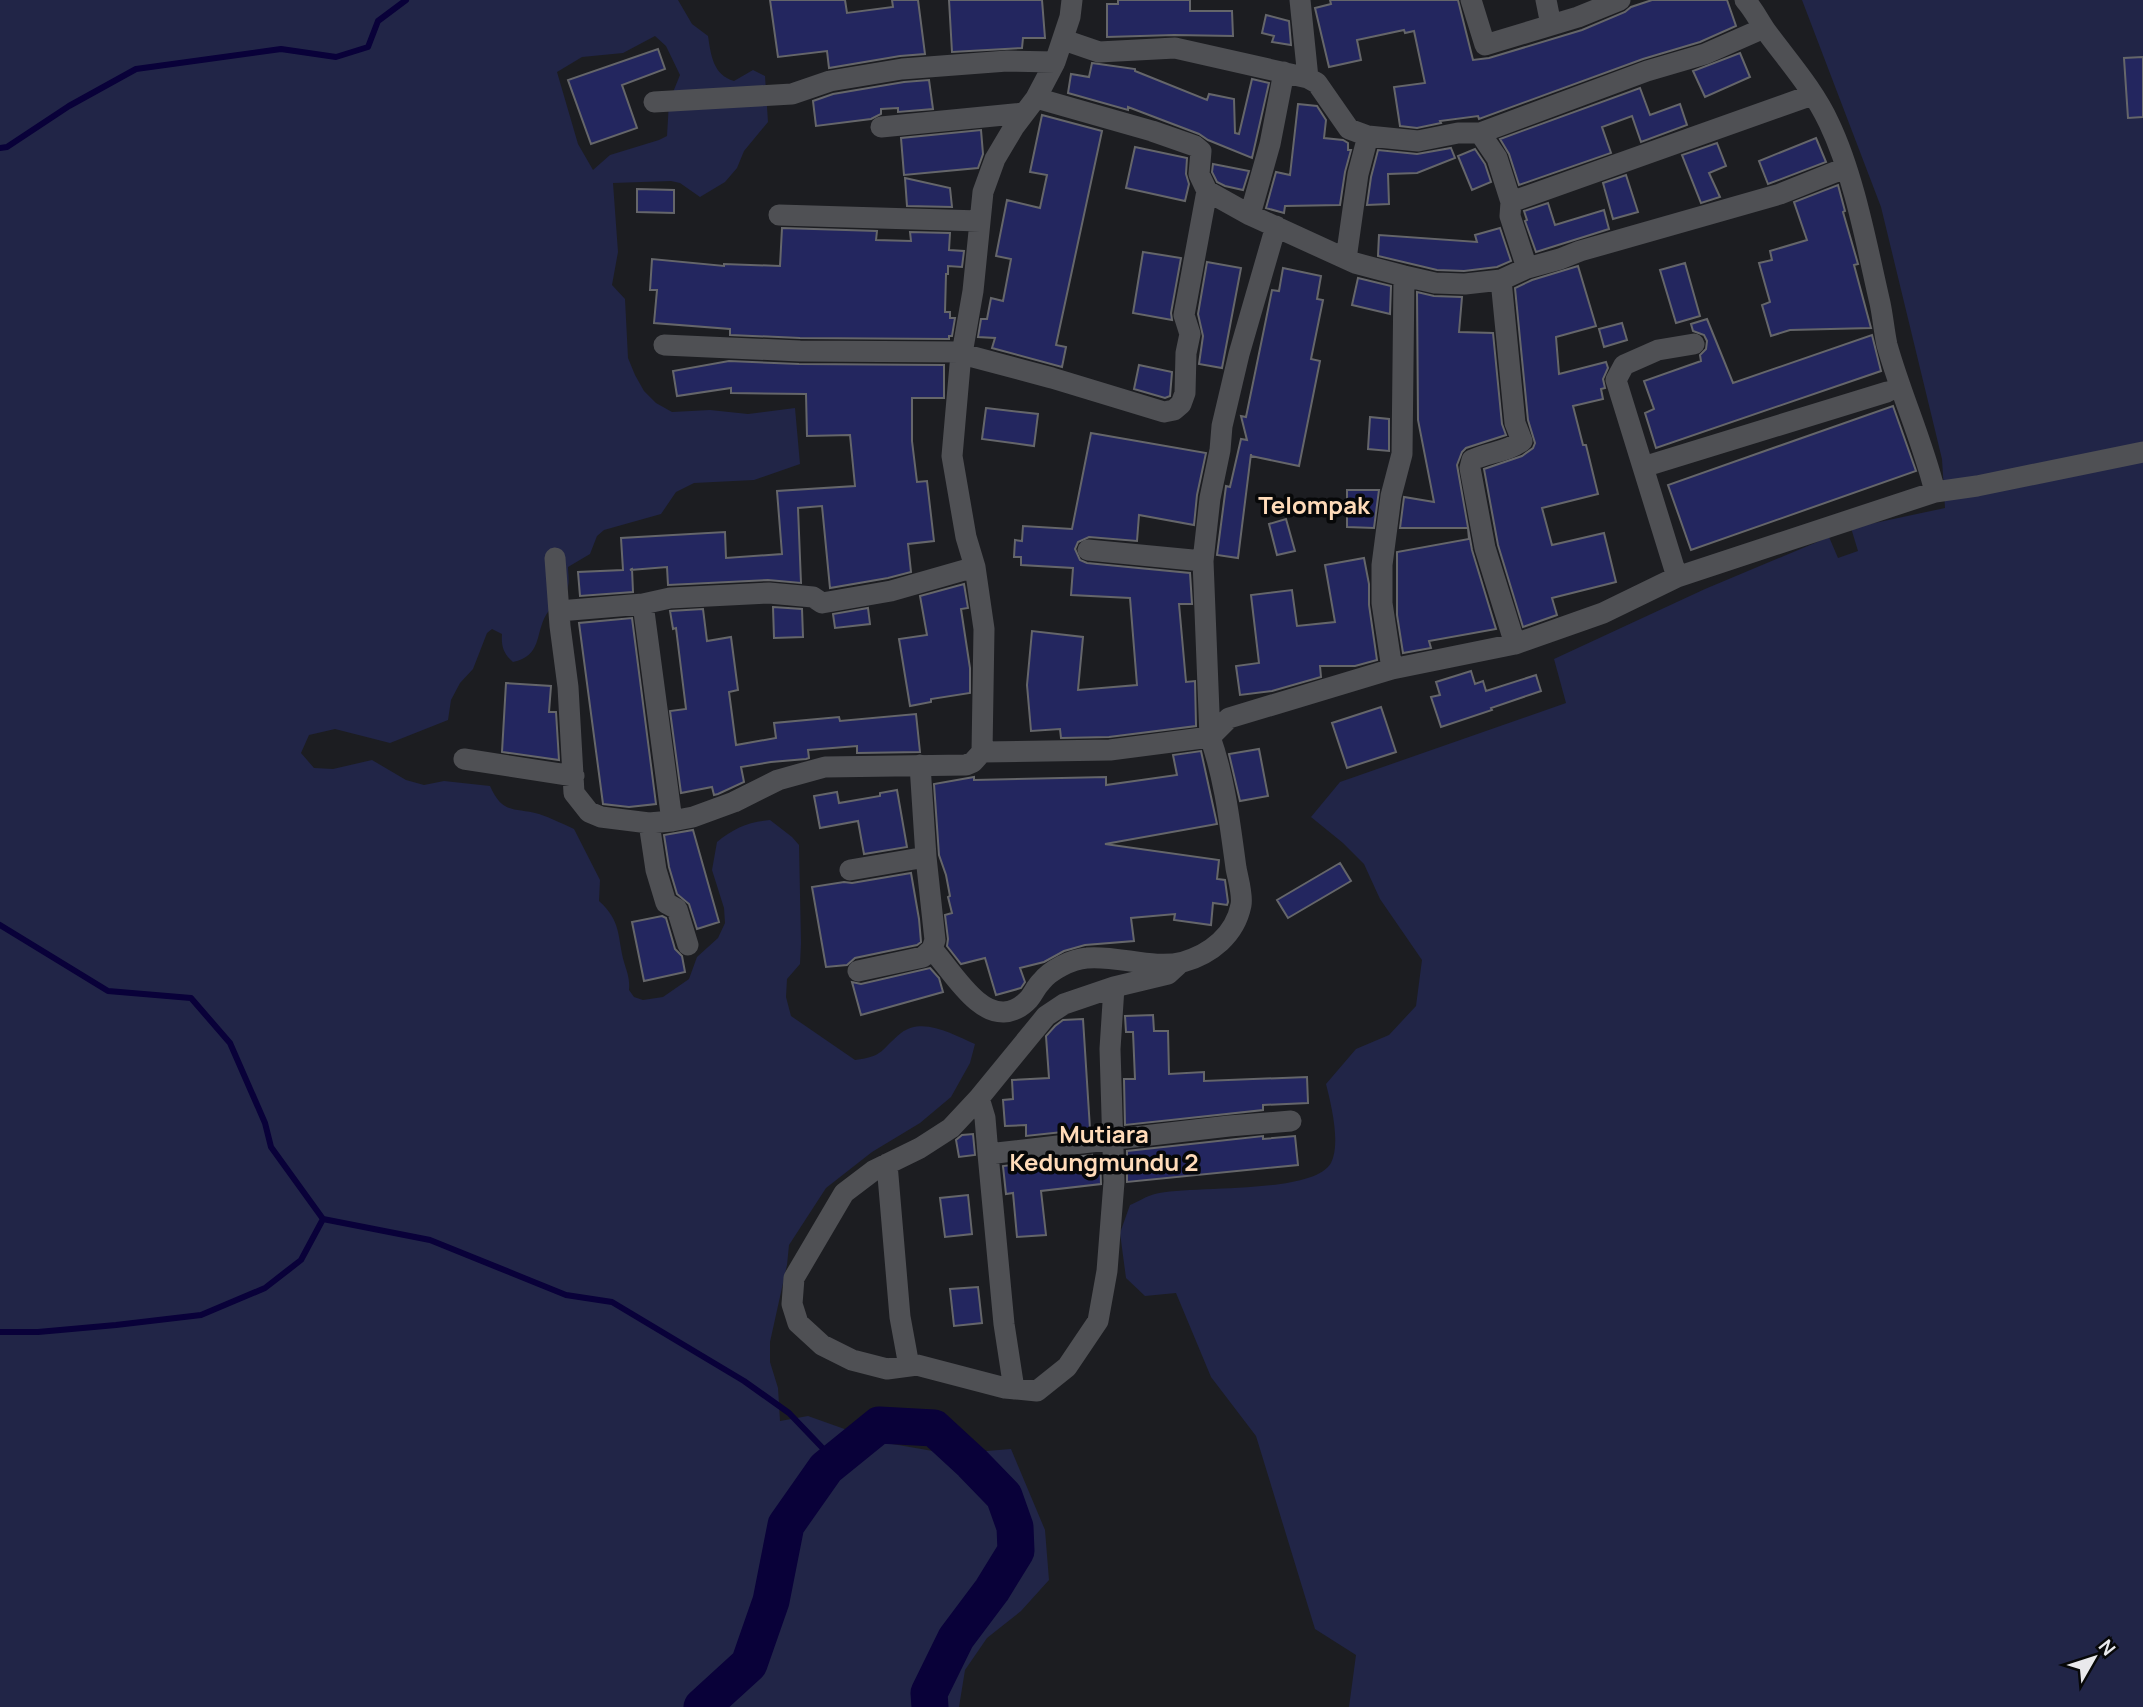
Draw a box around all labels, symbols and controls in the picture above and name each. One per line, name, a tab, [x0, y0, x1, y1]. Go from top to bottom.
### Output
district label: Telompak	[1258, 488, 1371, 521]
district label: Mutiara Kedungmundu 2	[1010, 1117, 1198, 1178]
north arrow	[2059, 1623, 2129, 1693]
text: N	[2093, 1634, 2122, 1661]

